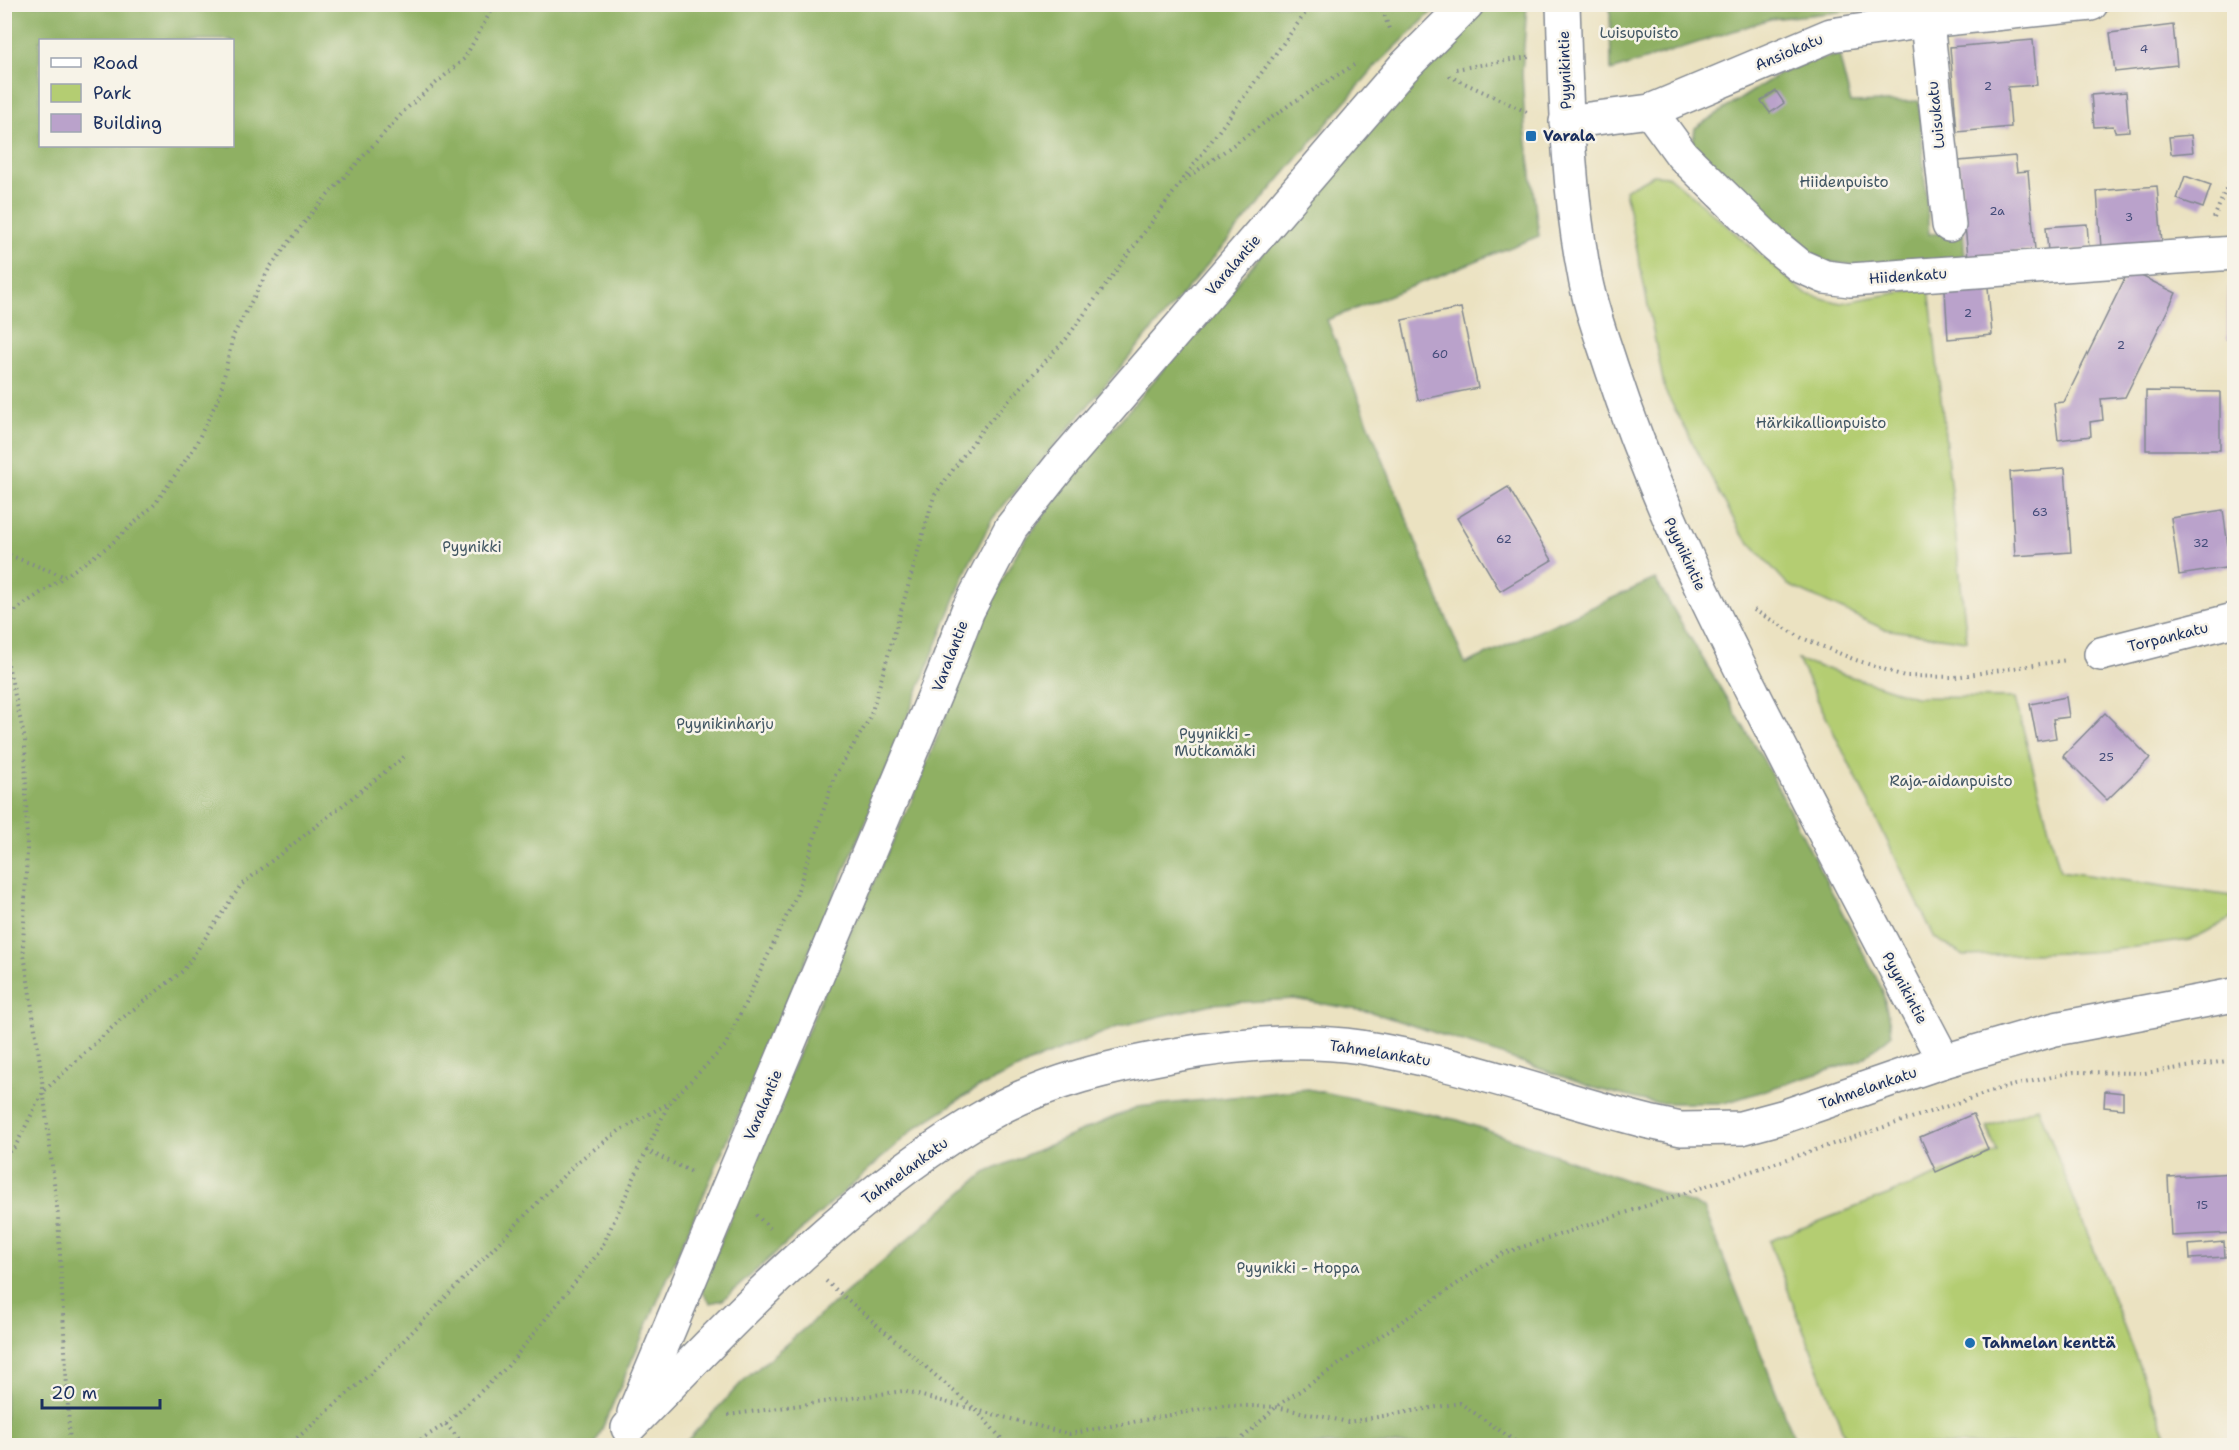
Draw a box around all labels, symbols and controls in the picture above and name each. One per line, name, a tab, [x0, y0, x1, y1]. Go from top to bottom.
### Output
park label: Luisupuisto	[1599, 23, 1679, 43]
street label: Ansiokatu	[1752, 29, 1826, 75]
street label: Pyynikintie	[1554, 30, 1576, 110]
legend	[39, 39, 234, 147]
house number: 4	[2140, 41, 2148, 57]
text: Road	[93, 51, 138, 75]
house number: 2	[1984, 78, 1992, 94]
street label: Luisukatu	[1922, 80, 1950, 150]
text: Park	[93, 81, 132, 105]
text: Building	[93, 111, 162, 135]
place label: Varala	[1543, 126, 1596, 146]
marker: Varala	[1524, 129, 1538, 143]
park label: Hiidenpuisto	[1799, 172, 1889, 192]
house number: 2a	[1989, 203, 2005, 219]
house number: 3	[2125, 209, 2133, 225]
street label: Varalantie	[1201, 230, 1265, 300]
street label: Hiidenkatu	[1868, 263, 1948, 289]
house number: 2	[1964, 305, 1972, 321]
house number: 2	[2117, 337, 2125, 353]
house number: 60	[1432, 346, 1448, 362]
park label: Härkikallionpuisto	[1756, 413, 1886, 433]
house number: 63	[2032, 504, 2048, 520]
street label: Pyynikintie	[1659, 514, 1711, 594]
house number: 62	[1496, 531, 1512, 547]
house number: 32	[2193, 535, 2209, 551]
park label: Pyynikki	[442, 537, 502, 557]
street label: Varalantie	[927, 617, 973, 695]
street label: Torpankatu	[2126, 617, 2210, 657]
park label: Pyynikinharju	[676, 714, 774, 734]
park label: Pyynikki - Mutkamäki	[1174, 724, 1256, 761]
house number: 25	[2098, 749, 2114, 765]
park label: Raja-aidanpuisto	[1890, 771, 2012, 791]
street label: Pyynikintie	[1878, 949, 1932, 1027]
street label: Tahmelankatu	[1328, 1035, 1432, 1071]
street label: Tahmelankatu	[1816, 1062, 1920, 1114]
street label: Varalantie	[739, 1067, 787, 1143]
street label: Tahmelankatu	[858, 1133, 952, 1209]
house number: 15	[2196, 1197, 2208, 1213]
park label: Pyynikki - Hoppa	[1236, 1258, 1360, 1278]
place label: Tahmelan kenttä	[1982, 1333, 2117, 1353]
marker: Tahmelan kenttä	[1963, 1336, 1977, 1350]
scale bar	[42, 1372, 160, 1410]
text: 20 m	[51, 1381, 97, 1405]

